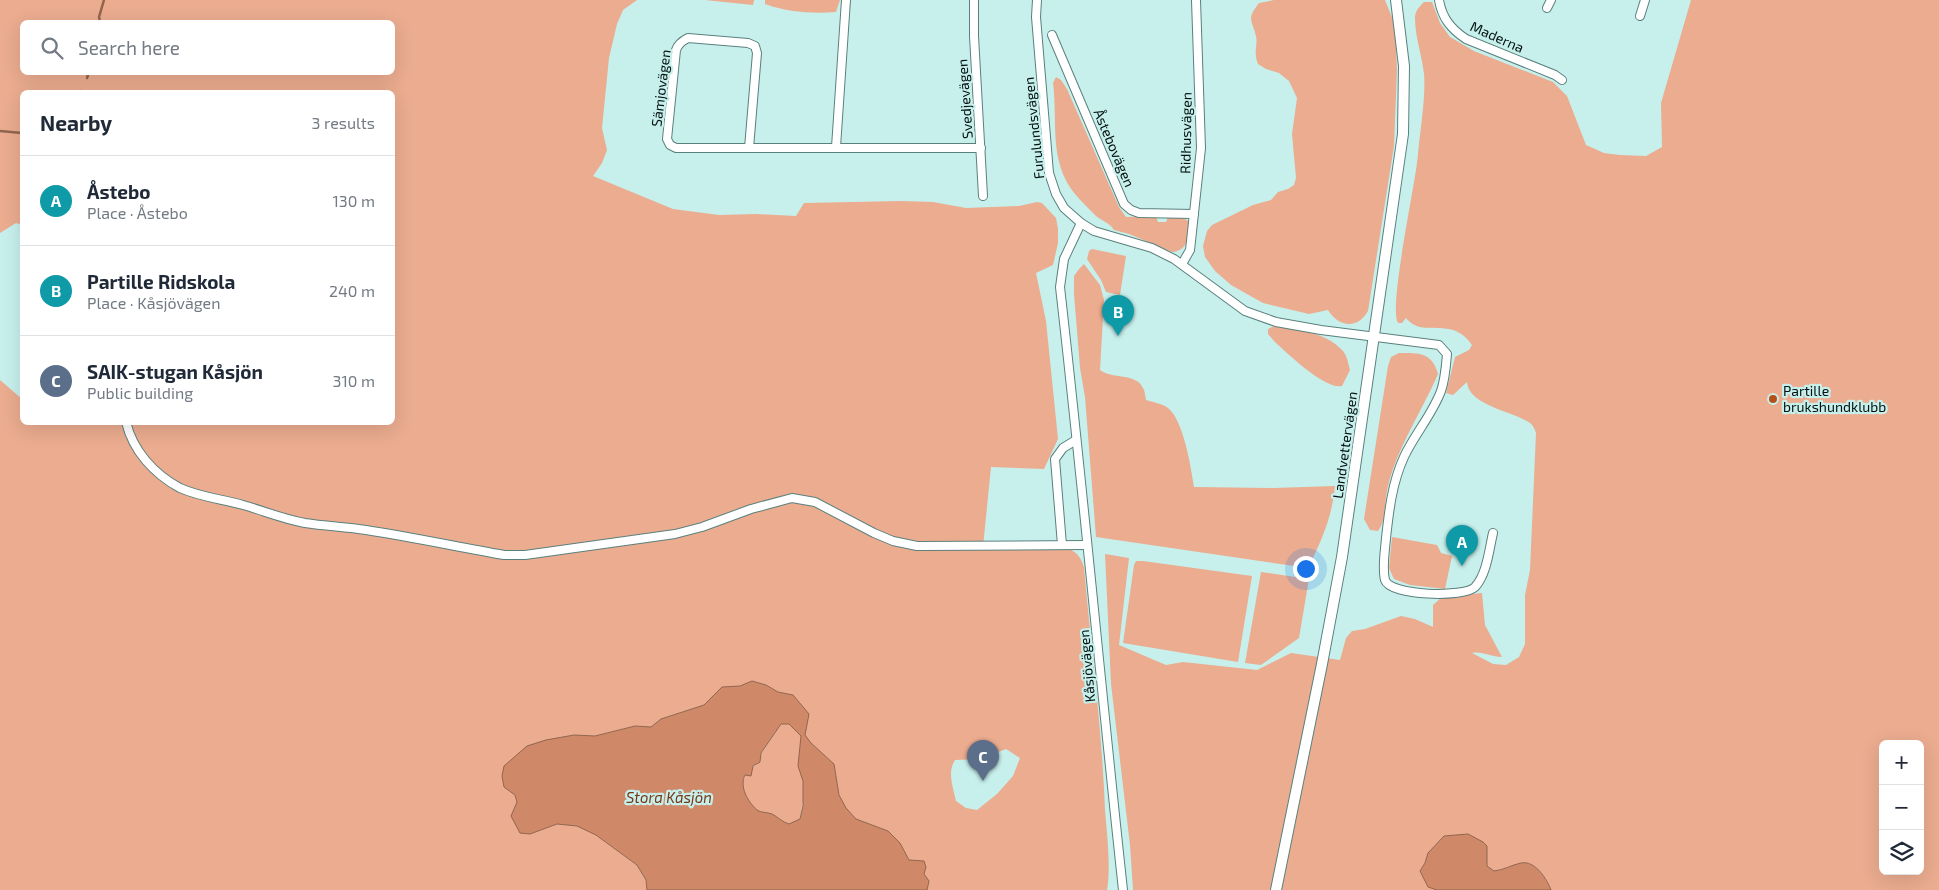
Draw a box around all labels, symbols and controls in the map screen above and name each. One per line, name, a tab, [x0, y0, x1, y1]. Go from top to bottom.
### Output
street label: Maderna	[1468, 17, 1527, 56]
search box	[20, 20, 395, 75]
icon: search	[38, 34, 66, 62]
text: Search here	[78, 36, 180, 59]
street label: Sämjovägen	[647, 48, 674, 127]
street label: Svedjevägen	[953, 59, 976, 140]
street label: Furulundsvägen	[1020, 76, 1047, 180]
street label: Ridhusvägen	[1176, 92, 1195, 174]
street label: Åstebovägen	[1090, 106, 1138, 189]
text: Nearby	[40, 110, 112, 135]
text: 3 results	[312, 113, 375, 132]
text: Åstebo	[87, 180, 151, 203]
text: A	[51, 191, 61, 210]
text: 130 m	[333, 191, 375, 210]
text: Place · Åstebo	[87, 203, 188, 222]
text: Partille Ridskola	[87, 270, 235, 293]
text: B	[51, 281, 61, 300]
text: 240 m	[329, 281, 375, 300]
text: Place · Kåsjövägen	[87, 293, 220, 312]
pin: B	[1102, 295, 1134, 336]
text: SAIK-stugan Kåsjön	[87, 360, 263, 383]
text: C	[51, 371, 61, 390]
text: 310 m	[333, 371, 375, 390]
place label: Partille brukshundklubb	[1783, 382, 1886, 415]
text: Public building	[87, 383, 193, 402]
street label: Landvettervägen	[1329, 390, 1360, 500]
marker: Partille brukshundklubb	[1767, 393, 1779, 405]
pin: A	[1446, 525, 1478, 566]
your location	[1293, 556, 1319, 582]
street label: Kåsjövägen	[1075, 629, 1098, 703]
pin: C	[967, 740, 999, 781]
map controls	[1879, 740, 1924, 875]
button: +	[1879, 740, 1924, 785]
button: −	[1879, 785, 1924, 830]
water label: Stora Kåsjön	[626, 788, 712, 807]
button: layers	[1879, 830, 1924, 875]

